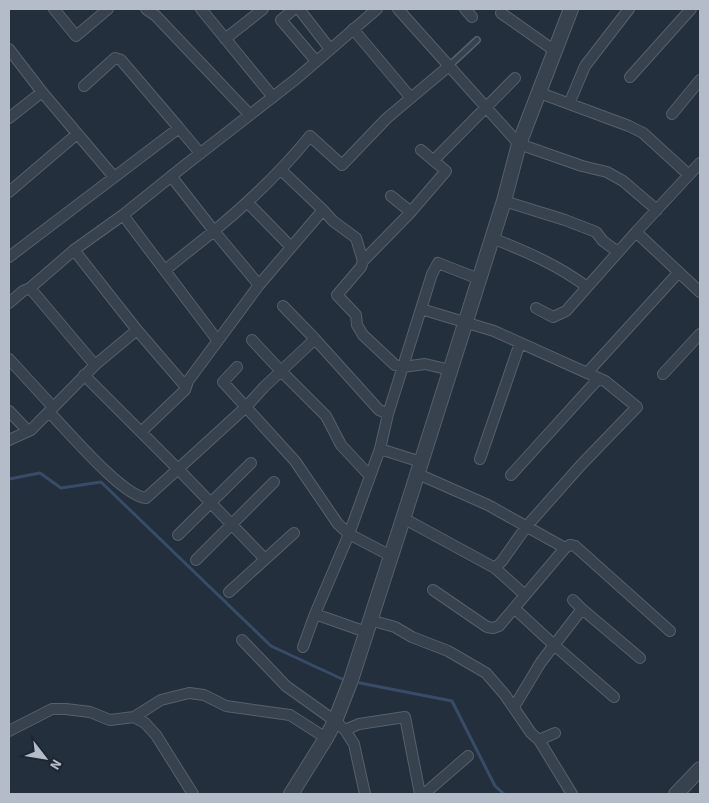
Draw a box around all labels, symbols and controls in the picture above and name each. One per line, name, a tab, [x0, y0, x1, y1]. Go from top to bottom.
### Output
north arrow	[20, 733, 70, 783]
text: N	[44, 755, 66, 773]

